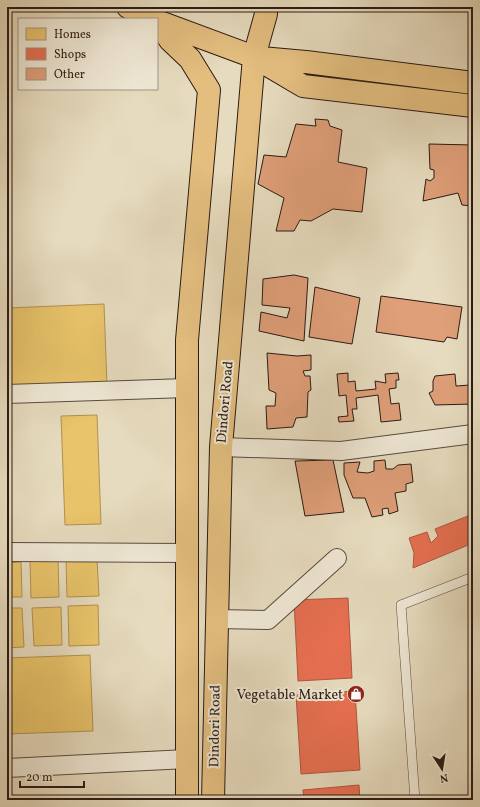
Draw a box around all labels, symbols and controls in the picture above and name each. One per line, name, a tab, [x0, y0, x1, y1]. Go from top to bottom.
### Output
legend	[18, 18, 158, 90]
text: Homes	[54, 27, 91, 43]
text: Shops	[54, 47, 86, 63]
text: Other	[54, 67, 85, 83]
street label: Dindori Road	[212, 360, 239, 444]
street label: Dindori Road	[205, 684, 226, 768]
shop icon: Vegetable Market	[346, 684, 366, 704]
place label: Vegetable Market	[236, 686, 343, 705]
north arrow	[422, 749, 462, 789]
scale bar	[20, 763, 84, 789]
text: N	[438, 769, 449, 785]
text: 20 m	[26, 770, 53, 786]

